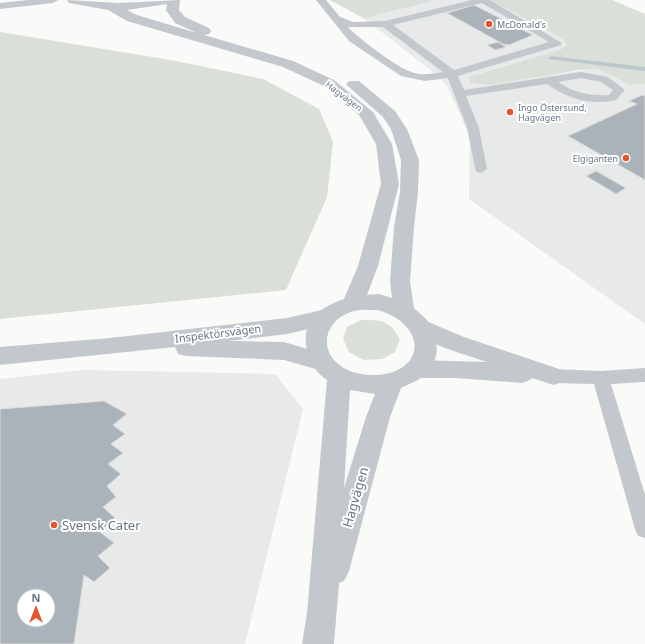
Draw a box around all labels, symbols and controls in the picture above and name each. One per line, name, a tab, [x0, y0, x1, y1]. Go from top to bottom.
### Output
place label: McDonald's	[497, 18, 546, 31]
marker: McDonald's	[484, 19, 494, 29]
street label: Hagvägen	[323, 78, 365, 114]
place label: Ingo Östersund, Hagvägen	[518, 101, 587, 124]
marker: Ingo Östersund, Hagvägen	[505, 107, 515, 117]
place label: Elgiganten	[573, 152, 618, 165]
marker: Elgiganten	[621, 153, 631, 163]
street label: Inspektörsvägen	[174, 320, 262, 346]
street label: Hagvägen	[338, 465, 372, 529]
place label: Svensk Cater	[62, 516, 141, 534]
marker: Svensk Cater	[49, 520, 59, 530]
north arrow	[16, 588, 56, 628]
text: N	[32, 590, 40, 605]

